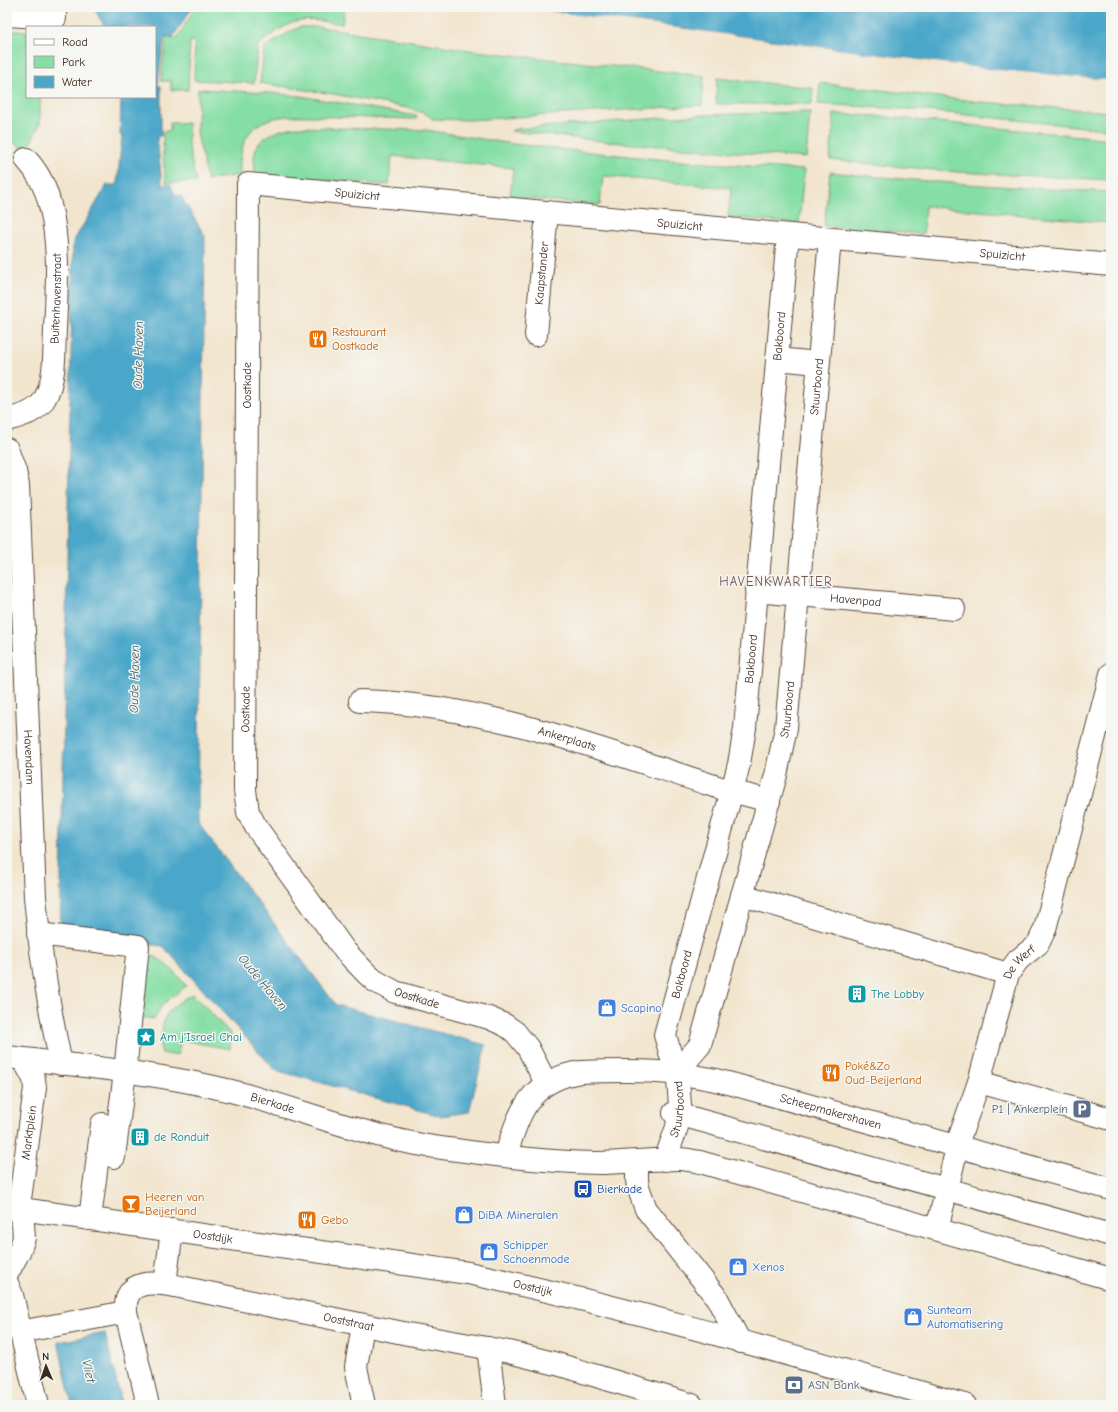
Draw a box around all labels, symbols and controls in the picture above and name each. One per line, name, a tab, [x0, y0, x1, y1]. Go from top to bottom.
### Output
legend	[26, 26, 156, 98]
text: Road	[62, 35, 88, 49]
text: Park	[62, 55, 85, 69]
text: Water	[62, 75, 92, 89]
street label: Spuizicht	[334, 185, 381, 203]
street label: Spuizicht	[656, 215, 704, 234]
street label: Kaapstander	[532, 241, 551, 306]
street label: Spuizicht	[979, 246, 1026, 264]
street label: Buitenhavenstraat	[48, 252, 64, 344]
street label: Bakboord	[770, 311, 788, 361]
water label: Oude Haven	[130, 321, 146, 389]
place label: Restaurant Oostkade	[332, 325, 387, 353]
restaurant icon: Restaurant Oostkade	[307, 328, 329, 350]
street label: Stuurboord	[807, 358, 826, 416]
street label: Oostkade	[240, 362, 254, 409]
district label: HAVENKWARTIER	[719, 574, 833, 589]
street label: Havenpad	[829, 591, 882, 609]
street label: Bakboord	[742, 634, 760, 684]
water label: Oude Haven	[126, 645, 142, 713]
street label: Stuurboord	[777, 680, 797, 739]
street label: Oostkade	[238, 686, 253, 733]
street label: Ankerplaats	[536, 723, 598, 754]
street label: Havendam	[21, 729, 37, 785]
street label: De Werf	[1000, 942, 1038, 980]
street label: Bakboord	[668, 949, 695, 1000]
water label: Oude Haven	[235, 951, 291, 1013]
building icon: The Lobby	[846, 983, 868, 1005]
street label: Oostkade	[393, 985, 441, 1011]
place label: The Lobby	[871, 987, 925, 1001]
shop icon: Scapino	[596, 997, 618, 1019]
place label: Scapino	[621, 1001, 662, 1015]
place icon: Am j'Israel Chai	[135, 1026, 157, 1048]
place label: Am j'Israel Chai	[160, 1030, 242, 1044]
place label: Poké&Zo Oud-Beijerland	[845, 1059, 922, 1087]
restaurant icon: Poké&Zo Oud-Beijerland	[820, 1062, 842, 1084]
street label: Stuurboord	[667, 1080, 687, 1139]
street label: Bierkade	[249, 1090, 296, 1116]
street label: Scheepmakershaven	[778, 1091, 883, 1132]
parking icon: P1 | Ankerplein	[1071, 1098, 1093, 1120]
place label: P1 | Ankerplein	[992, 1102, 1068, 1116]
street label: Marktplein	[18, 1105, 40, 1161]
building icon: de Ronduit	[129, 1126, 151, 1148]
place label: de Ronduit	[154, 1130, 210, 1144]
bus stop icon: Bierkade	[572, 1178, 594, 1200]
place label: Bierkade	[597, 1182, 642, 1196]
place label: Heeren van Beijerland	[145, 1190, 205, 1218]
bar icon: Heeren van Beijerland	[120, 1193, 142, 1215]
shop icon: DiBA Mineralen	[453, 1204, 475, 1226]
place label: DiBA Mineralen	[478, 1208, 558, 1222]
restaurant icon: Gebo	[296, 1209, 318, 1231]
place label: Gebo	[321, 1213, 348, 1227]
street label: Oostdijk	[192, 1227, 234, 1246]
place label: Schipper Schoenmode	[503, 1238, 569, 1266]
shop icon: Schipper Schoenmode	[478, 1241, 500, 1263]
shop icon: Xenos	[727, 1256, 749, 1278]
place label: Xenos	[752, 1260, 784, 1274]
street label: Oostdijk	[512, 1276, 554, 1299]
place label: Sunteam Automatisering	[927, 1303, 1003, 1331]
shop icon: Sunteam Automatisering	[902, 1306, 924, 1328]
street label: Ooststraat	[322, 1310, 376, 1334]
north arrow	[26, 1346, 66, 1386]
text: N	[42, 1350, 49, 1363]
water label: Vliet	[79, 1358, 99, 1385]
bank icon: ASN Bank	[783, 1374, 805, 1396]
place label: ASN Bank	[808, 1378, 860, 1392]

